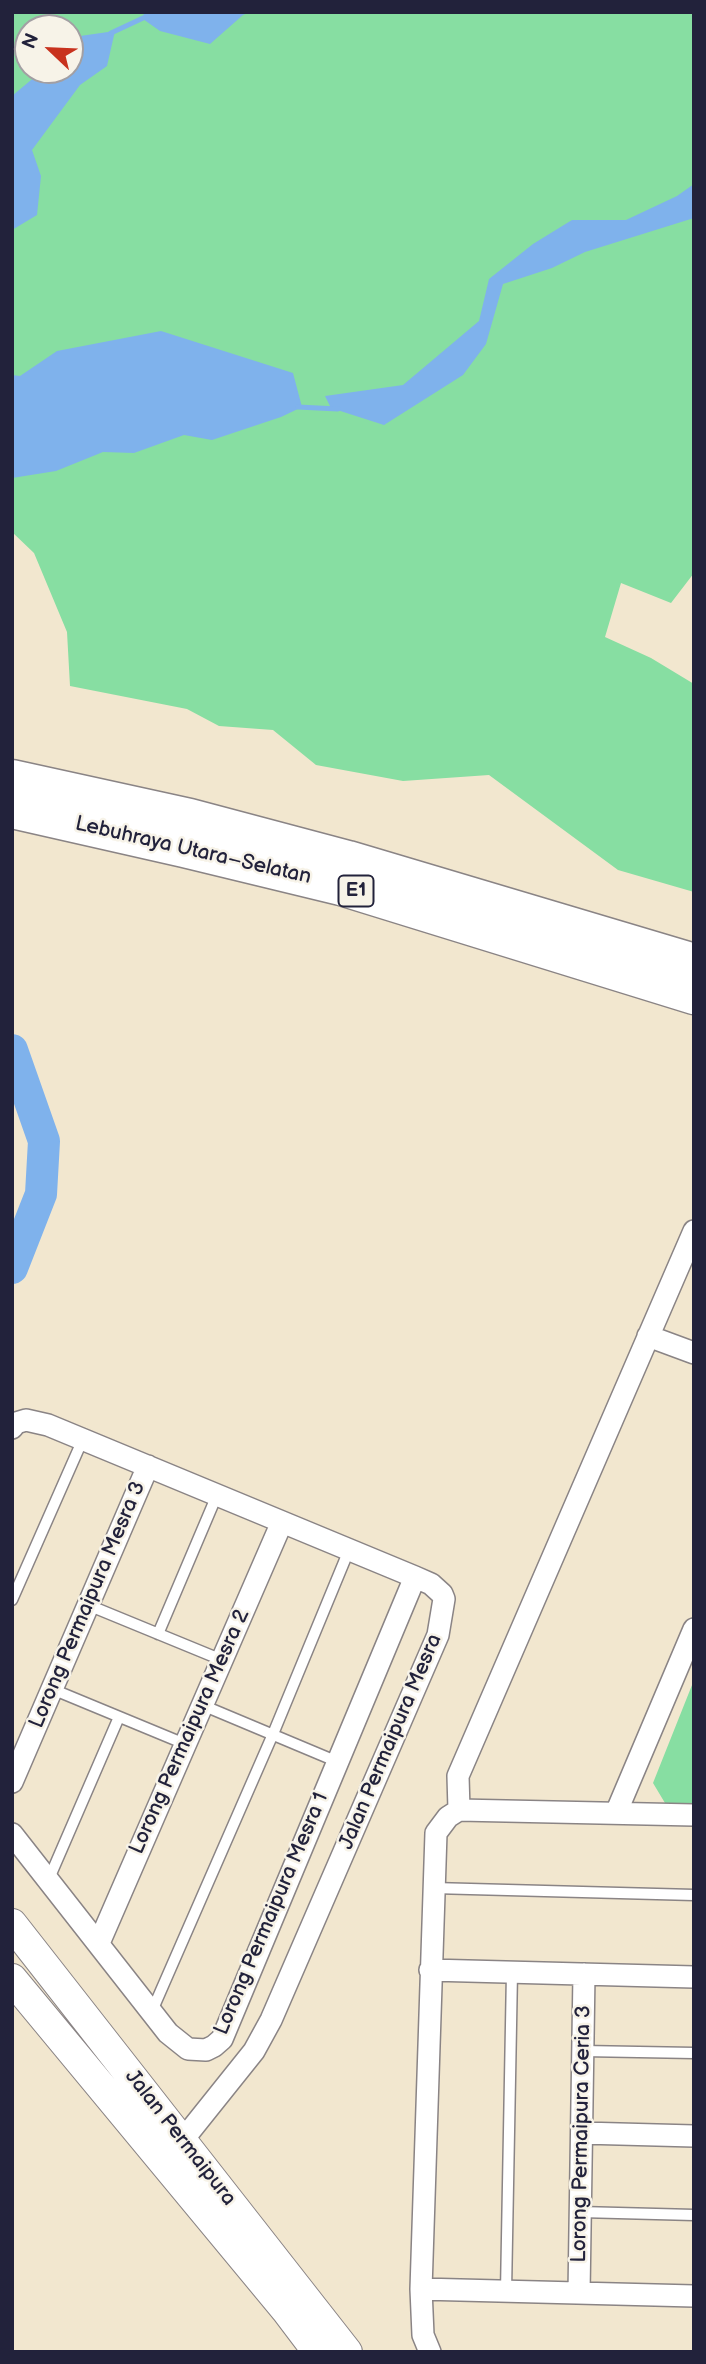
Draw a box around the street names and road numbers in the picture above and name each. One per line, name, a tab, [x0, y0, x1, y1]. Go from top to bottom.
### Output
street label: Lebuhraya Utara–Selatan	[73, 812, 313, 890]
road number: E1	[338, 876, 374, 906]
street label: Lorong Permaipura Mesra 3	[25, 1478, 151, 1732]
street label: Lorong Permaipura Mesra 2	[125, 1606, 255, 1858]
street label: Jalan Permaipura Mesra	[334, 1631, 448, 1853]
street label: Lorong Permaipura Mesra 1	[209, 1789, 335, 2039]
street label: Lorong Permaipura Ceria 3	[567, 2005, 597, 2263]
street label: Jalan Permaipura	[119, 2065, 241, 2211]

